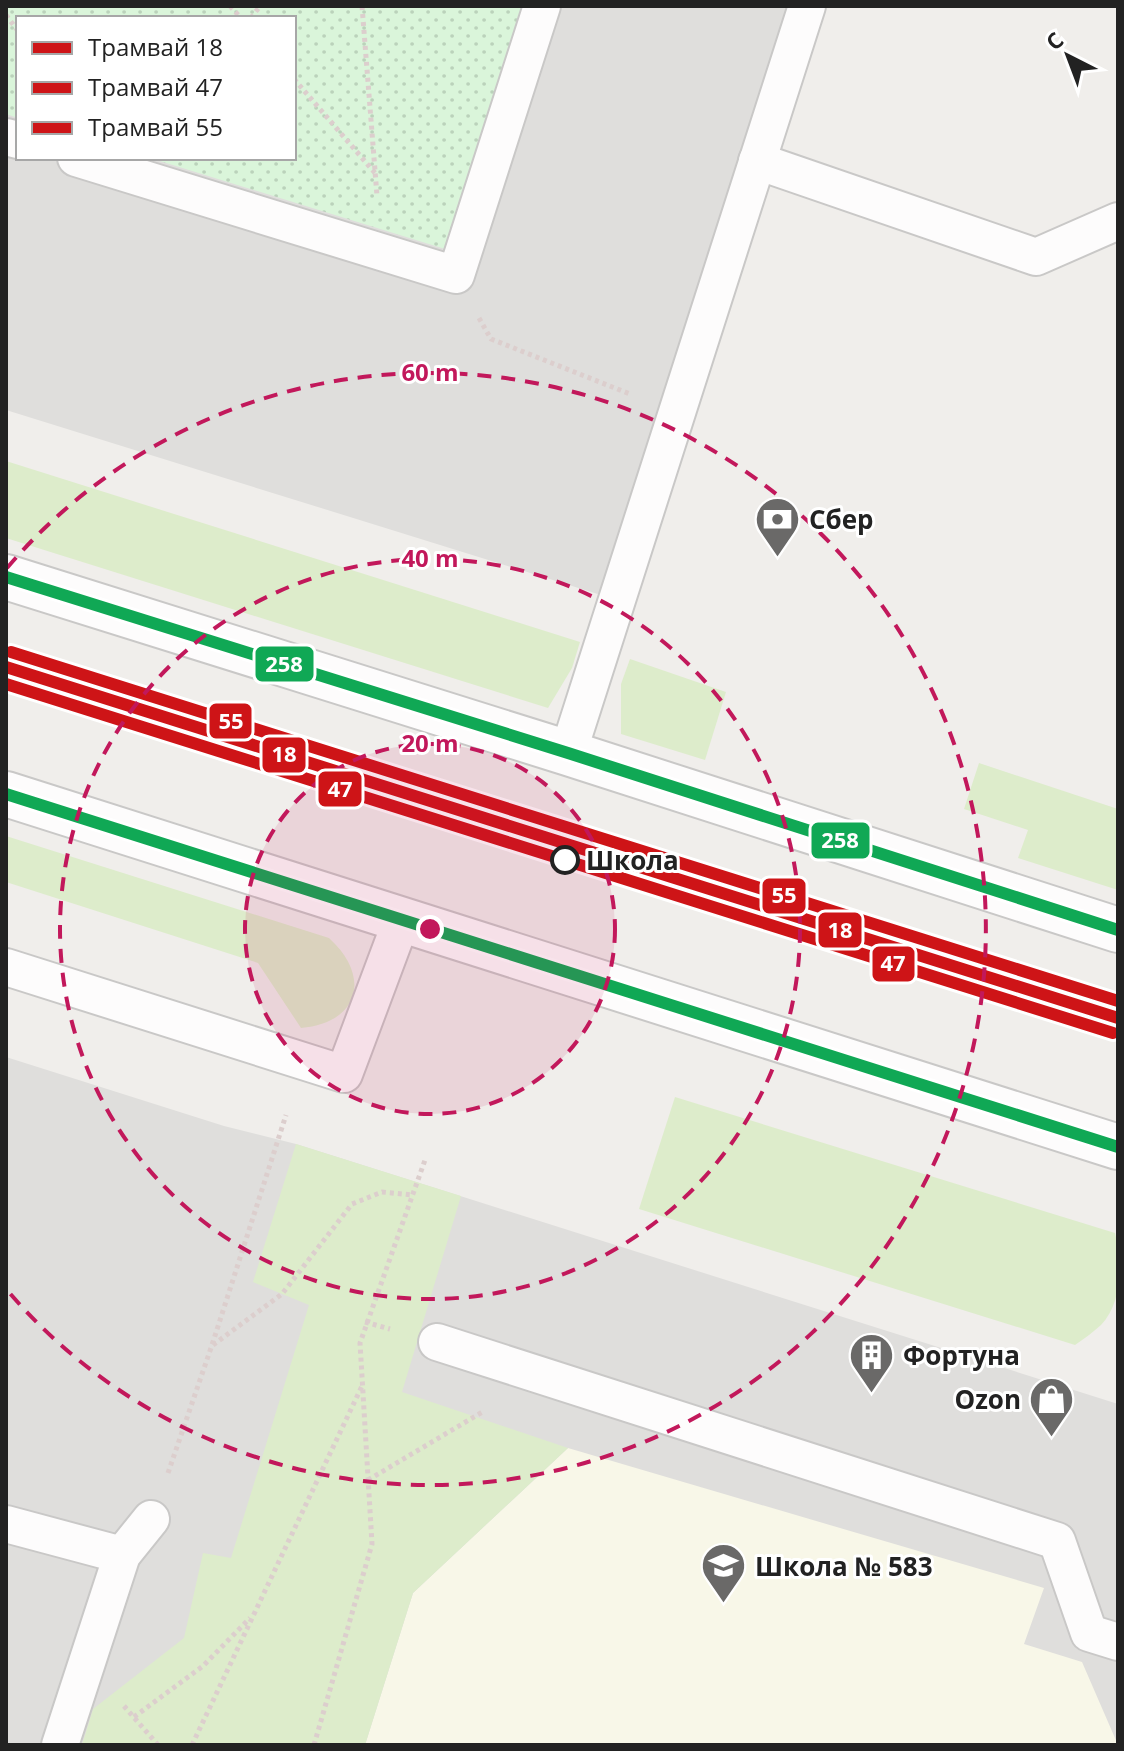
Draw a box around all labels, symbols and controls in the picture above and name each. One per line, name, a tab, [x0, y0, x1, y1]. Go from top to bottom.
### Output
legend	[16, 16, 296, 160]
north arrow	[1028, 16, 1108, 96]
text: С	[1039, 25, 1069, 56]
text: Трамвай 18	[88, 30, 223, 63]
text: Трамвай 47	[88, 70, 223, 103]
text: Трамвай 55	[88, 110, 223, 143]
text: 60 m	[401, 355, 459, 388]
bank icon: Сбер	[754, 495, 802, 558]
place label: Сбер	[809, 501, 874, 537]
text: 40 m	[401, 541, 459, 574]
line badge: 258	[254, 645, 315, 683]
text: 258	[265, 648, 303, 678]
line badge: 55	[208, 702, 253, 740]
text: 55	[218, 705, 244, 735]
text: 20 m	[401, 726, 459, 759]
line badge: 18	[261, 736, 307, 774]
text: 18	[271, 738, 297, 768]
line badge: 47	[317, 770, 363, 808]
text: 47	[327, 773, 353, 803]
line badge: 258	[810, 821, 871, 860]
text: 258	[821, 824, 859, 854]
place label: Школа	[586, 842, 679, 878]
marker: Школа	[551, 846, 579, 874]
line badge: 55	[761, 877, 807, 915]
text: 55	[771, 879, 797, 909]
line badge: 18	[817, 911, 863, 949]
text: 18	[827, 914, 853, 944]
centre of rings	[416, 915, 444, 943]
line badge: 47	[871, 945, 916, 983]
text: 47	[880, 947, 906, 977]
building icon: Фортуна	[848, 1331, 896, 1394]
place label: Фортуна	[903, 1337, 1020, 1373]
shop icon: Ozon	[1028, 1375, 1076, 1438]
place label: Ozon	[954, 1381, 1021, 1417]
school or university icon: Школа № 583	[700, 1542, 748, 1605]
place label: Школа № 583	[755, 1548, 933, 1584]

